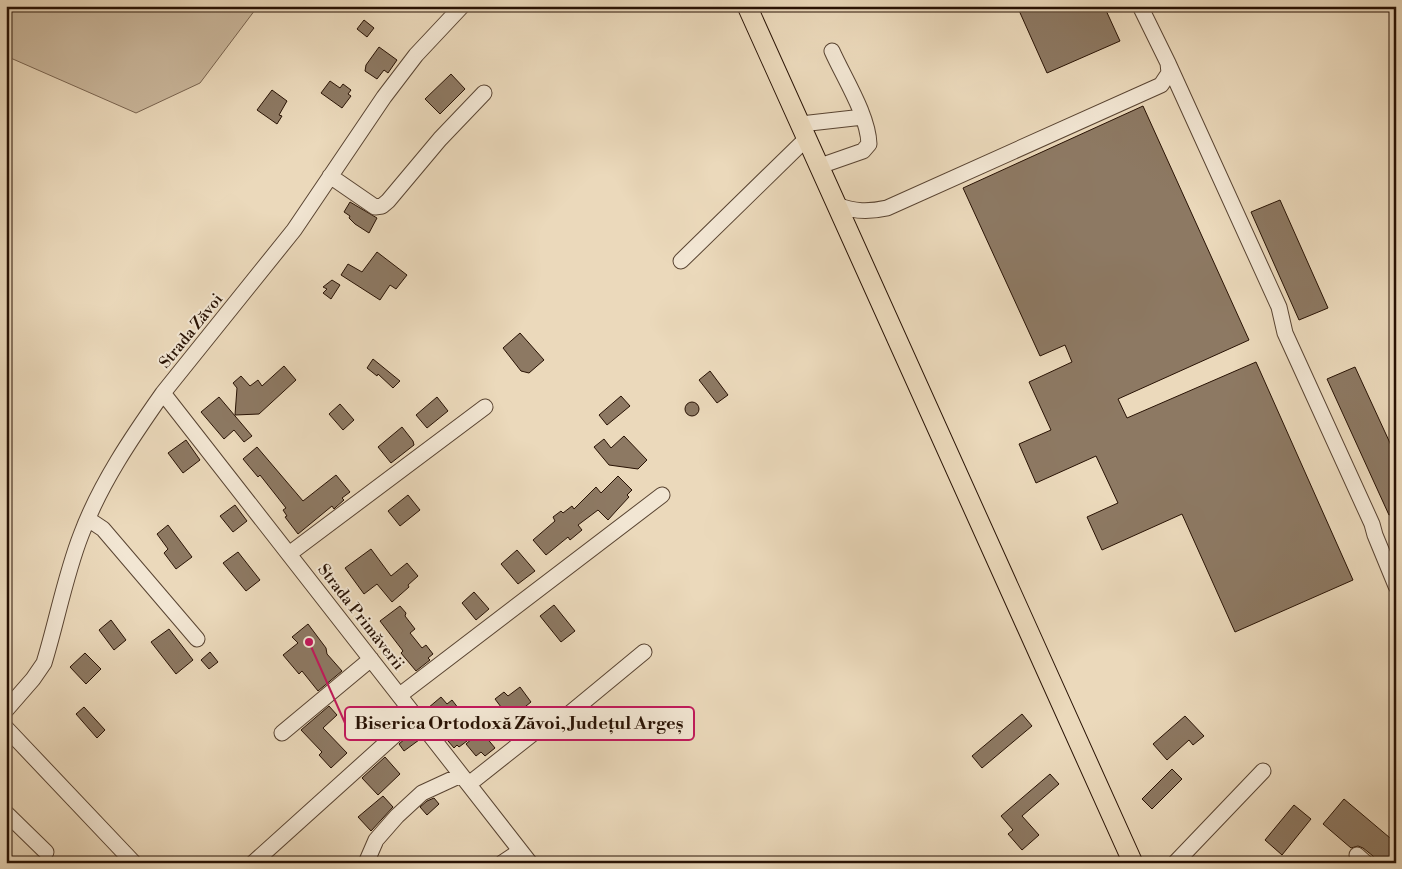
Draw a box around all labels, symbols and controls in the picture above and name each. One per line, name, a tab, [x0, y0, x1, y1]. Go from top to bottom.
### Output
street label: Strada Zăvoi	[155, 290, 227, 372]
street label: Strada Primăverii	[313, 560, 409, 674]
callout: Biserica Ortodoxă Zăvoi, Județul Argeș	[345, 707, 694, 740]
text: Biserica Ortodoxă Zăvoi, Județul Argeș	[355, 712, 684, 735]

